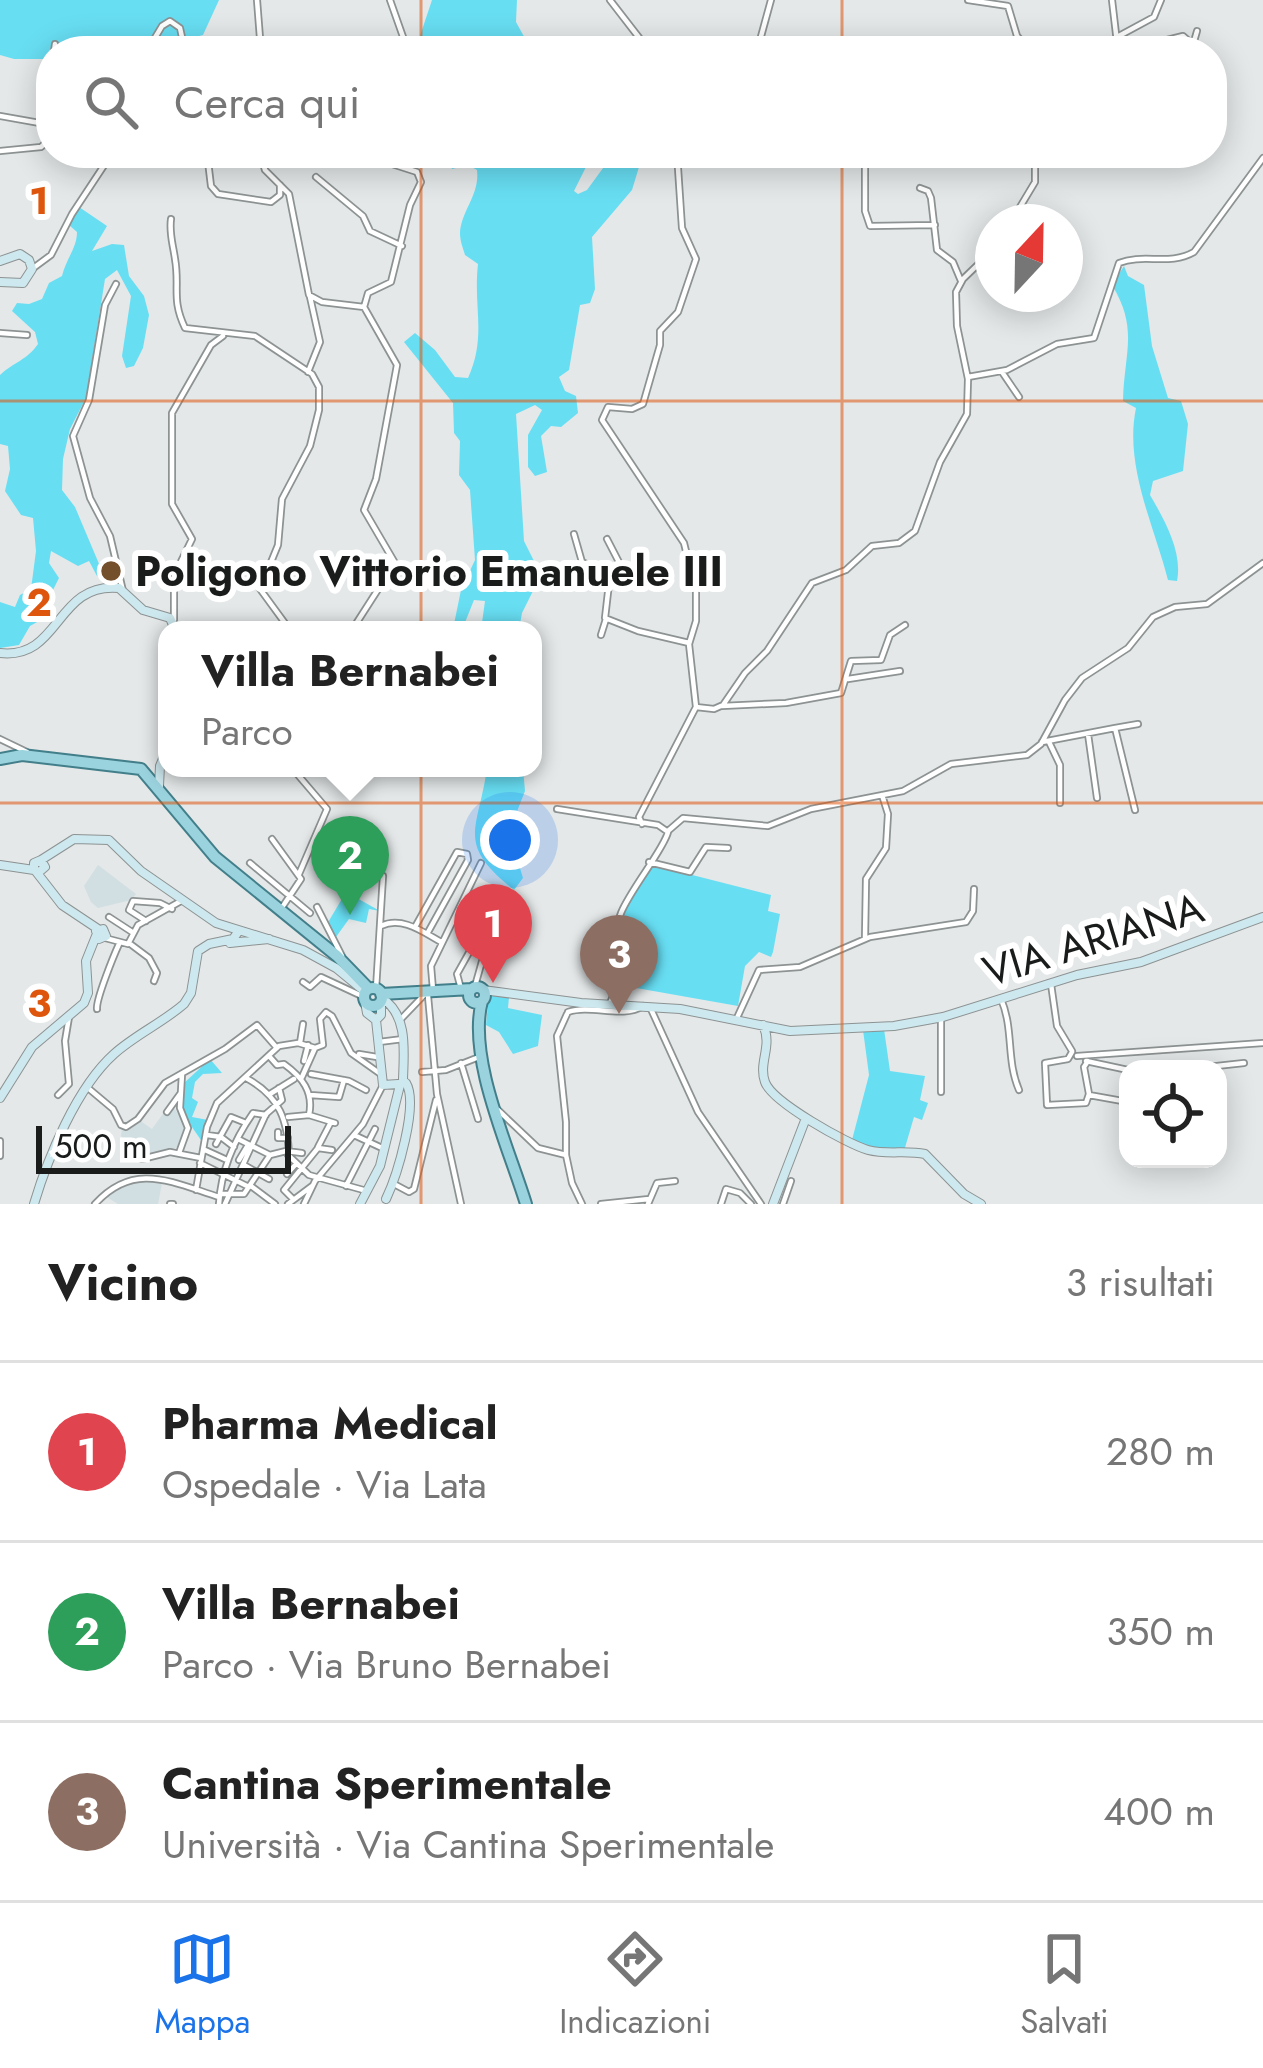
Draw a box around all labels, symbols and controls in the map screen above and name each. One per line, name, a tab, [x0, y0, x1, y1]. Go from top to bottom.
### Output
search box	[36, 36, 1227, 168]
icon: search	[78, 69, 144, 135]
text: Cerca qui	[174, 70, 360, 135]
text: 1	[29, 172, 49, 229]
north arrow	[975, 204, 1083, 312]
place label: Poligono Vittorio Emanuele III	[135, 541, 723, 602]
marker: Poligono Vittorio Emanuele III	[98, 558, 124, 584]
text: 2	[26, 574, 52, 631]
popup	[158, 621, 542, 777]
text: Villa Bernabei	[201, 638, 499, 703]
text: Parco	[201, 703, 293, 760]
your location	[480, 810, 540, 870]
pin: 2	[311, 816, 389, 915]
street label: VIA ARIANA	[975, 877, 1211, 1002]
pin: 1	[454, 884, 532, 983]
pin: 3	[580, 915, 658, 1014]
text: 3	[27, 975, 51, 1032]
map controls	[1119, 1060, 1227, 1168]
button: locate	[1119, 1060, 1227, 1168]
scale bar	[36, 1120, 291, 1173]
text: 500 m	[54, 1123, 148, 1170]
text: Vicino	[48, 1245, 198, 1319]
text: 3 risultati	[1066, 1254, 1215, 1311]
text: Pharma Medical	[162, 1391, 498, 1456]
text: 1	[77, 1423, 97, 1480]
text: 280 m	[1106, 1423, 1215, 1480]
text: Ospedale · Via Lata	[162, 1456, 487, 1513]
text: Villa Bernabei	[162, 1571, 460, 1636]
text: 2	[74, 1603, 100, 1660]
text: 350 m	[1106, 1603, 1215, 1660]
text: Parco · Via Bruno Bernabei	[162, 1636, 611, 1693]
text: Cantina Sperimentale	[162, 1751, 612, 1816]
text: 3	[75, 1783, 99, 1840]
text: 400 m	[1103, 1783, 1215, 1840]
text: Università · Via Cantina Sperimentale	[162, 1816, 774, 1873]
tab: Mappa	[154, 1926, 250, 2045]
tab: Indicazioni	[559, 1926, 711, 2045]
tab: Salvati	[1020, 1926, 1109, 2045]

